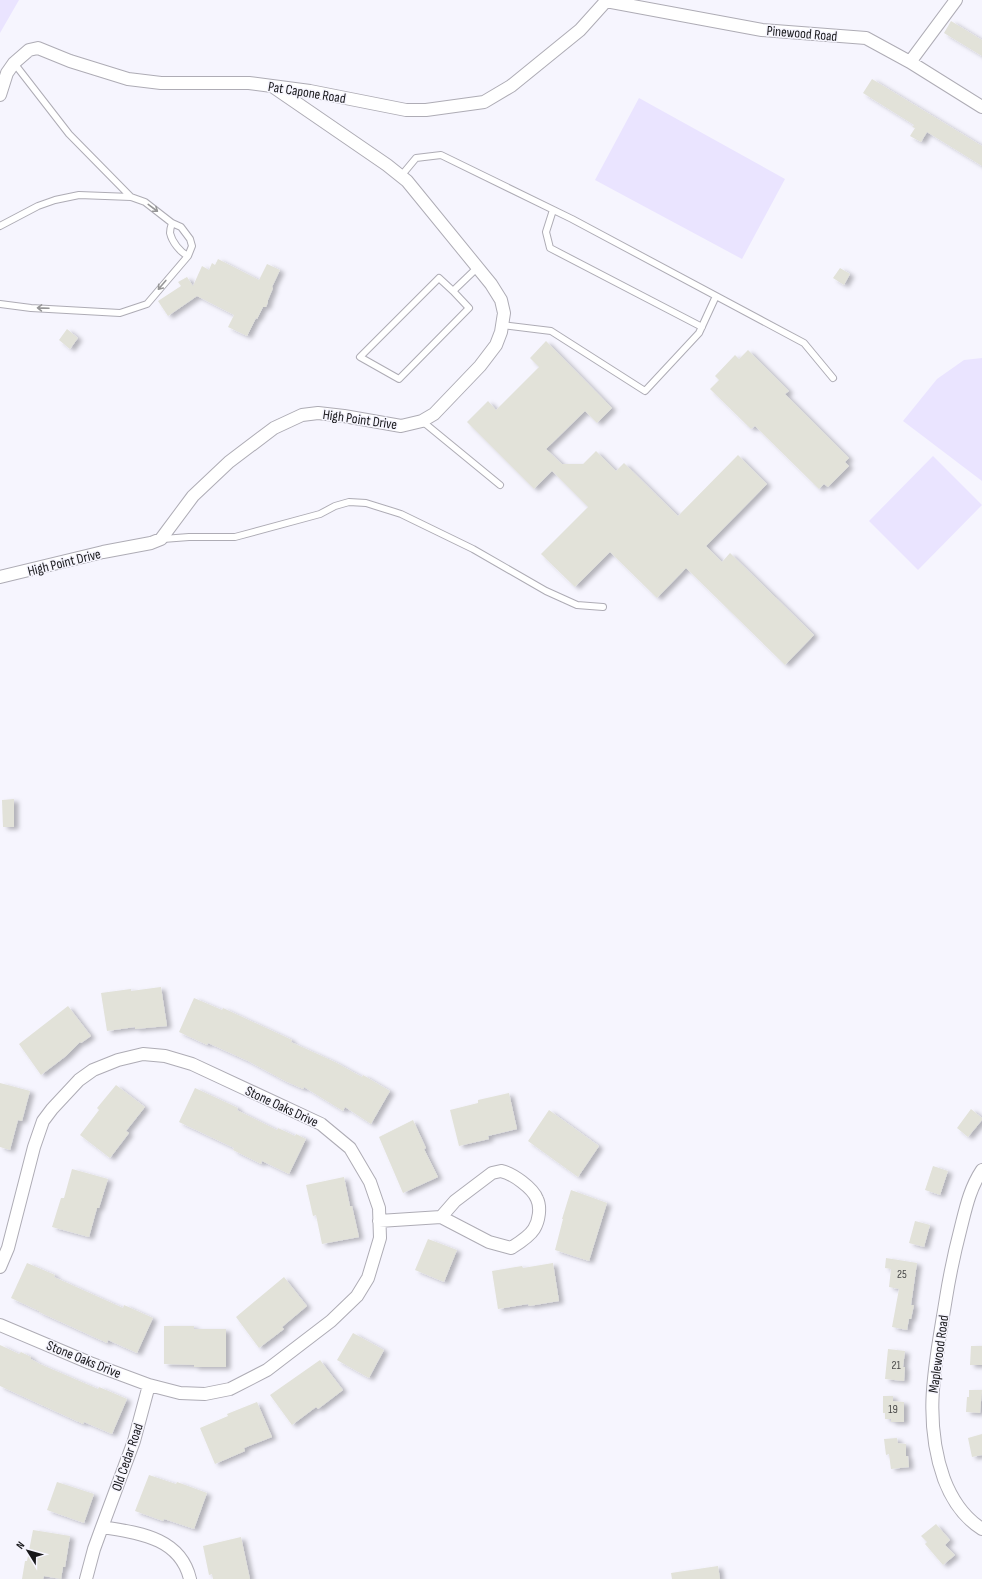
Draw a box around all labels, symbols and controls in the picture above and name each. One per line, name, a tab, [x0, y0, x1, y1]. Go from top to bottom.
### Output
street label: Pinewood Road	[766, 22, 838, 45]
street label: Pat Capone Road	[267, 78, 347, 107]
one-way arrow	[147, 204, 158, 212]
one-way arrow	[158, 280, 167, 291]
one-way arrow	[37, 304, 50, 312]
street label: High Point Drive	[322, 406, 398, 433]
street label: High Point Drive	[26, 545, 103, 580]
street label: Stone Oaks Drive	[242, 1082, 321, 1131]
house number: 25	[897, 1267, 907, 1282]
street label: Maplewood Road	[925, 1314, 952, 1394]
street label: Stone Oaks Drive	[44, 1337, 124, 1382]
house number: 21	[891, 1358, 901, 1373]
house number: 19	[888, 1402, 898, 1417]
street label: Old Cedar Road	[108, 1421, 147, 1493]
north arrow	[8, 1531, 48, 1571]
text: N	[13, 1539, 27, 1552]

